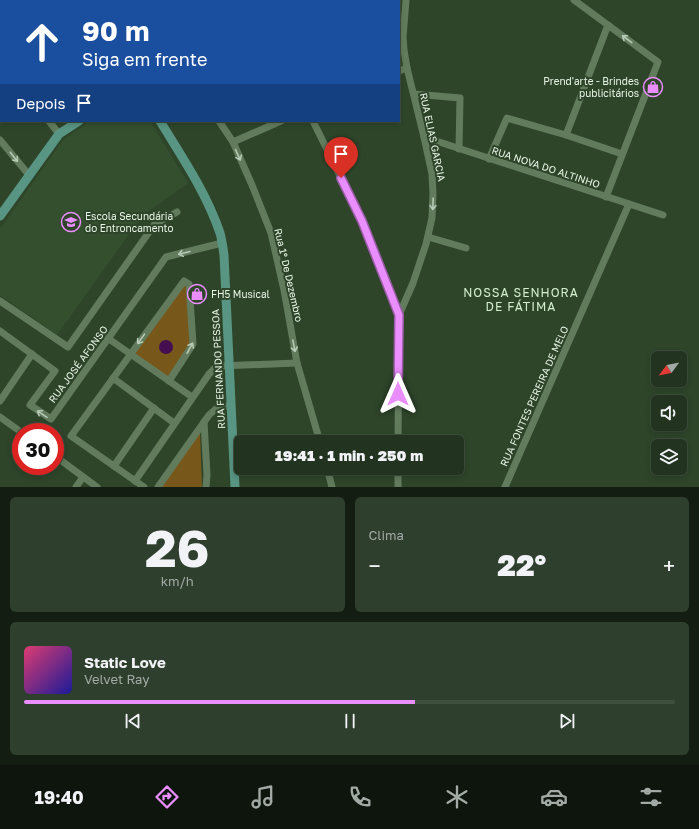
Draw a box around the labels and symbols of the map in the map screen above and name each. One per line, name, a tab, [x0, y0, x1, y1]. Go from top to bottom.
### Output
one-way arrow	[621, 35, 632, 43]
place label: Prend'arte - Brindes publicitários	[543, 75, 639, 99]
shop icon: Prend'arte - Brindes publicitários	[642, 76, 664, 98]
street label: RUA ELIAS GARCIA	[418, 92, 448, 183]
pin	[324, 137, 358, 178]
street label: RUA NOVA DO ALTINHO	[490, 144, 602, 190]
one-way arrow	[235, 148, 242, 160]
one-way arrow	[10, 152, 19, 163]
one-way arrow	[429, 197, 436, 210]
place label: Escola Secundária do Entroncamento	[85, 210, 174, 234]
school or university icon: Escola Secundária do Entroncamento	[60, 211, 82, 233]
street label: Rua 1º De Dezembro	[272, 227, 306, 323]
one-way arrow	[178, 249, 191, 257]
shop icon: FH5 Musical	[186, 283, 208, 305]
district label: NOSSA SENHORA DE FÁTIMA	[463, 285, 579, 314]
place label: FH5 Musical	[211, 288, 270, 300]
street label: RUA FERNANDO PESSOA	[209, 309, 227, 429]
street label: RUA JOSÉ AFONSO	[46, 323, 110, 405]
street label: RUA FONTES PEREIRA DE MELO	[497, 324, 571, 468]
one-way arrow	[137, 334, 146, 345]
one-way arrow	[290, 339, 298, 352]
one-way arrow	[187, 342, 194, 354]
north arrow	[651, 351, 687, 387]
position arrow	[377, 373, 419, 415]
one-way arrow	[36, 409, 48, 417]
speed limit sign: 30	[12, 423, 64, 475]

